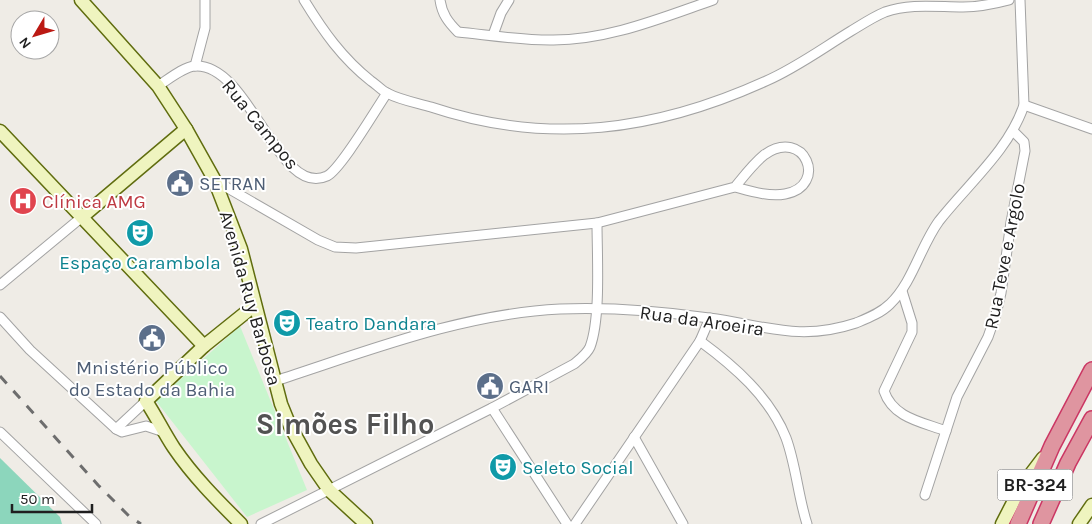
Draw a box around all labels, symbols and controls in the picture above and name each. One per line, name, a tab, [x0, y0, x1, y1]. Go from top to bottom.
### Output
north arrow	[10, 10, 60, 60]
text: N	[15, 34, 35, 52]
street label: Rua Campos	[217, 75, 303, 174]
public building icon: SETRAN	[165, 168, 195, 198]
place label: SETRAN	[199, 173, 266, 195]
street label: Rua Teve e Argolo	[980, 181, 1030, 331]
hospital icon: Clínica AMG	[8, 186, 38, 216]
place label: Clínica AMG	[42, 191, 146, 213]
street label: Avenida Ruy Barbosa	[215, 208, 286, 388]
theatre icon: Espaço Carambola	[125, 218, 155, 248]
place label: Espaço Carambola	[59, 252, 221, 274]
street label: Rua da Aroeira	[638, 301, 765, 341]
theatre icon: Teatro Dandara	[272, 308, 302, 338]
place label: Teatro Dandara	[306, 313, 437, 335]
public building icon: Mnistério Público do Estado da Bahia	[137, 323, 167, 353]
place label: Mnistério Público do Estado da Bahia	[69, 357, 235, 401]
public building icon: GARI	[475, 371, 505, 401]
place label: GARI	[509, 376, 549, 398]
district label: Simões Filho	[256, 407, 434, 441]
theatre icon: Seleto Social	[488, 452, 518, 482]
place label: Seleto Social	[522, 457, 633, 479]
road number: BR-324	[998, 470, 1072, 500]
scale bar	[12, 482, 92, 514]
text: 50 m	[20, 490, 55, 508]

